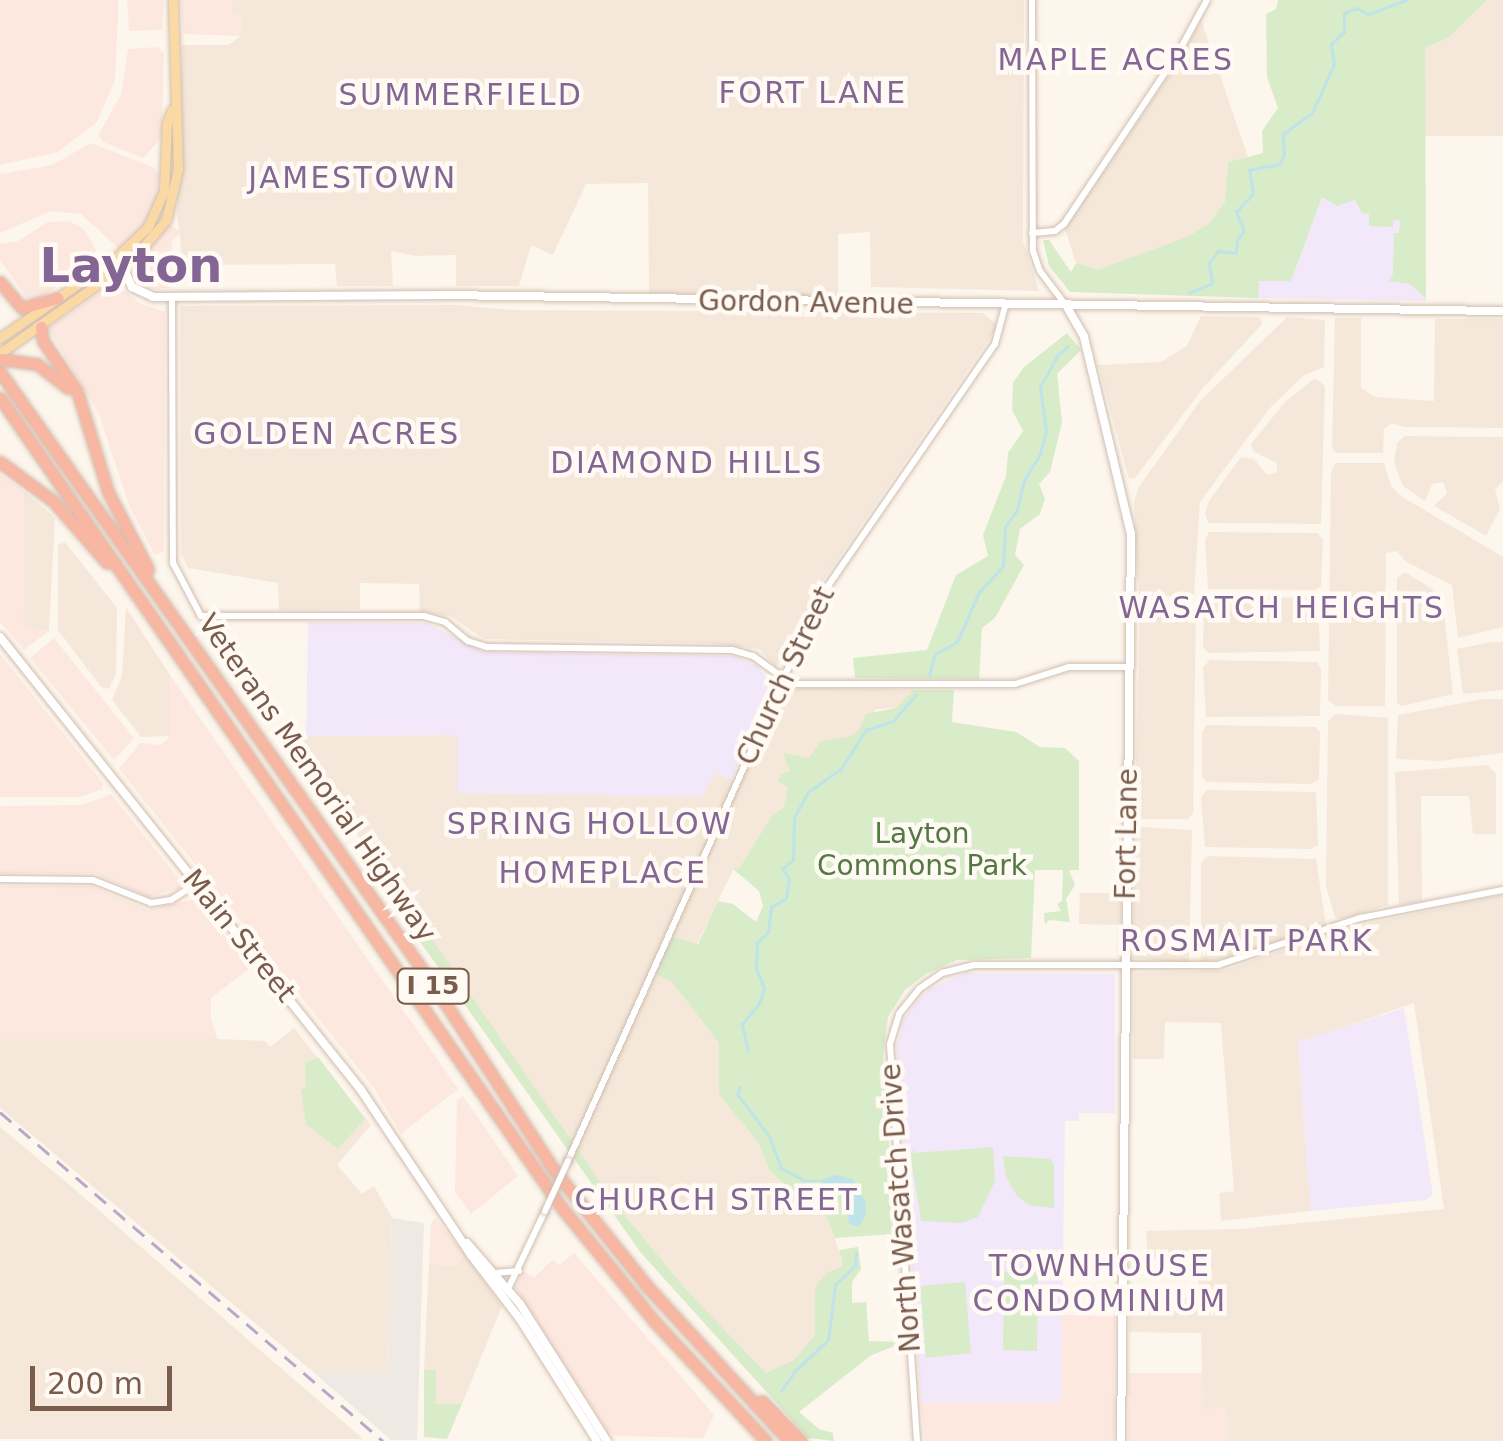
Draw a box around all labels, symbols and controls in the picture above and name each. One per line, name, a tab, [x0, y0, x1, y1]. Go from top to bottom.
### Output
district label: MAPLE ACRES	[998, 42, 1234, 78]
district label: FORT LANE	[718, 75, 908, 111]
district label: SUMMERFIELD	[339, 77, 583, 113]
district label: JAMESTOWN	[248, 160, 458, 196]
district label: Layton	[40, 237, 222, 295]
street label: Gordon Avenue	[698, 284, 914, 322]
district label: GOLDEN ACRES	[193, 416, 461, 452]
district label: DIAMOND HILLS	[550, 445, 824, 481]
street label: Church Street	[730, 581, 842, 771]
district label: WASATCH HEIGHTS	[1119, 590, 1445, 626]
street label: Veterans Memorial Highway	[191, 608, 443, 948]
street label: Fort Lane	[1109, 768, 1145, 900]
district label: SPRING HOLLOW	[447, 806, 733, 842]
park label: Layton Commons Park	[817, 817, 1027, 883]
district label: HOMEPLACE	[499, 855, 707, 891]
street label: Main Street	[175, 863, 303, 1009]
district label: ROSMAIT PARK	[1120, 923, 1374, 959]
road number: I 15	[396, 966, 470, 1006]
street label: North Wasatch Drive	[874, 1062, 928, 1354]
district label: CHURCH STREET	[575, 1182, 859, 1218]
district label: TOWNHOUSE CONDOMINIUM	[972, 1248, 1228, 1318]
scale bar	[35, 1346, 178, 1408]
text: 200 m	[47, 1366, 143, 1401]

